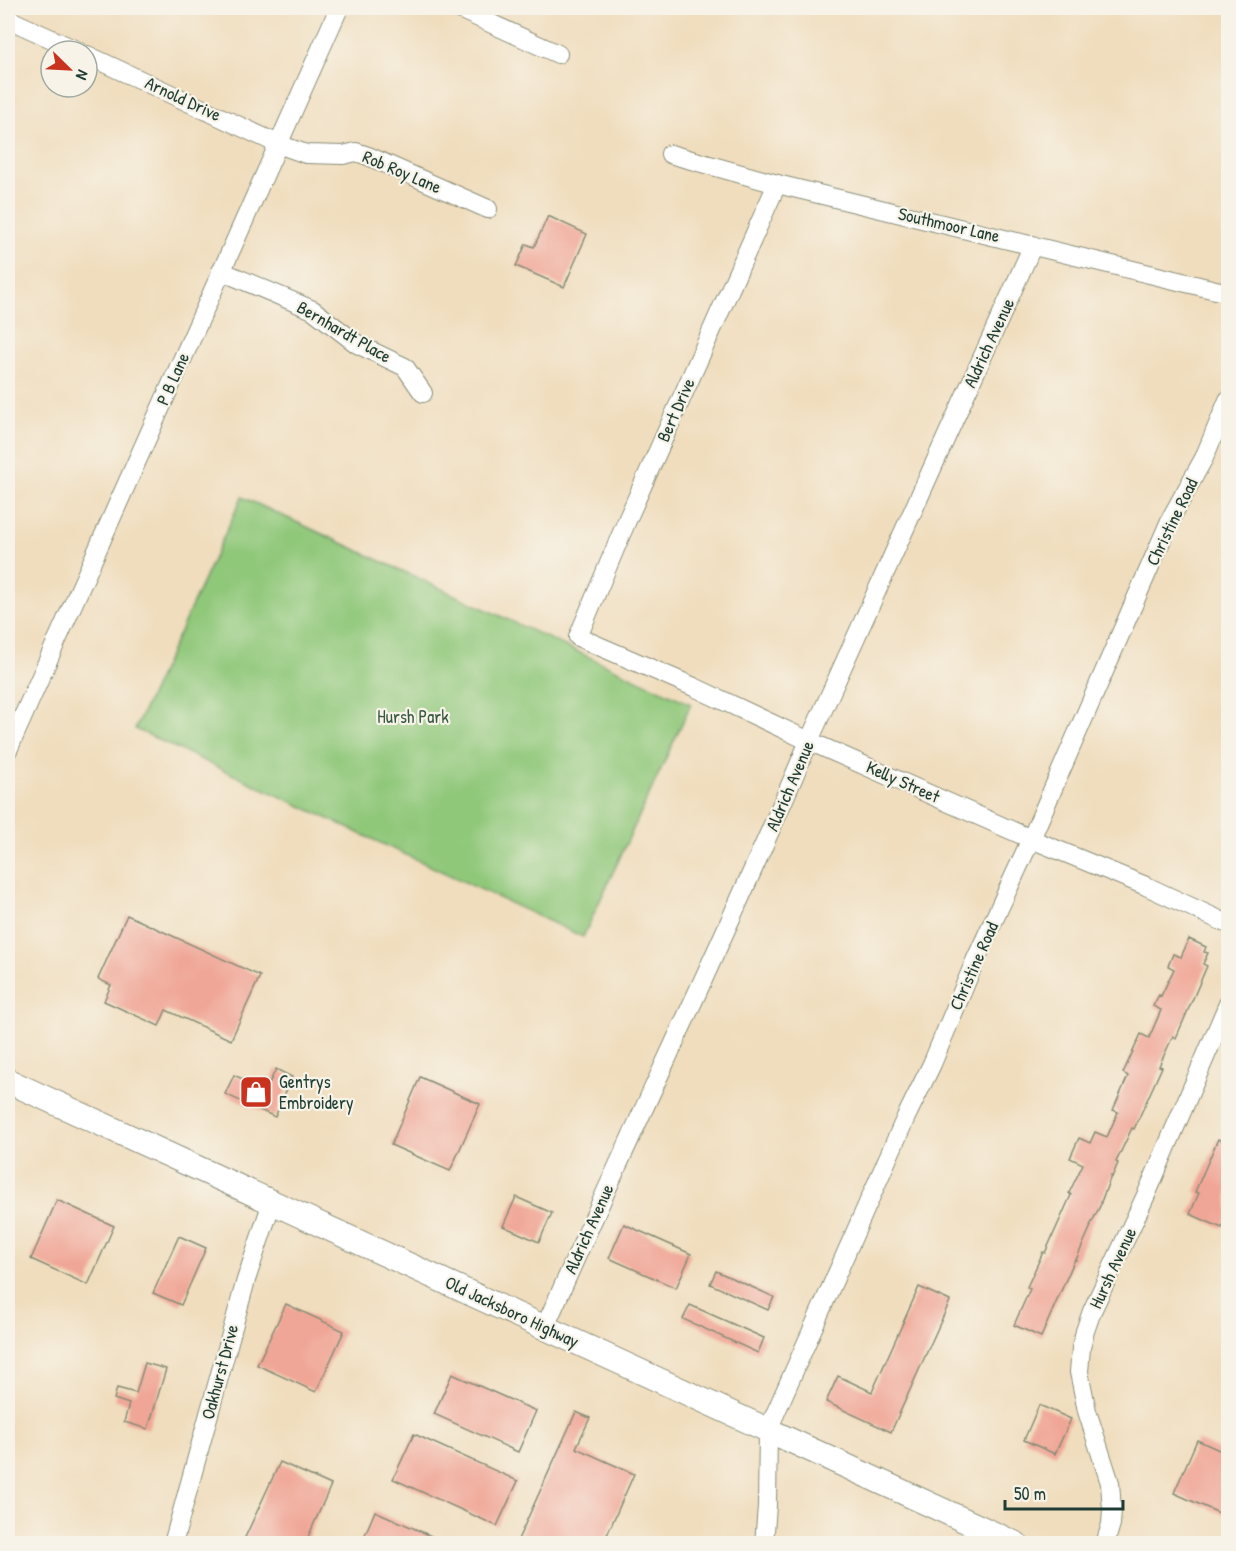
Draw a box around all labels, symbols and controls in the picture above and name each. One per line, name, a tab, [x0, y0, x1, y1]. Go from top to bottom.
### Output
north arrow	[39, 39, 99, 99]
text: N	[71, 67, 94, 84]
street label: Arnold Drive	[141, 70, 225, 127]
street label: Rob Roy Lane	[359, 144, 445, 199]
street label: Southmoor Lane	[896, 201, 1002, 248]
street label: Aldrich Avenue	[957, 294, 1020, 392]
street label: Bernhardt Place	[293, 295, 396, 369]
street label: P B Lane	[150, 349, 195, 409]
street label: Bert Drive	[650, 374, 701, 446]
street label: Christine Road	[1140, 474, 1203, 570]
park label: Hursh Park	[377, 704, 449, 729]
street label: Aldrich Avenue	[759, 737, 820, 835]
street label: Kelly Street	[862, 754, 945, 809]
street label: Christine Road	[943, 918, 1004, 1014]
place label: Gentrys Embroidery	[279, 1069, 354, 1115]
shop icon: Gentrys Embroidery	[238, 1074, 274, 1110]
street label: Aldrich Avenue	[558, 1180, 619, 1278]
street label: Hursh Avenue	[1083, 1223, 1142, 1312]
street label: Old Jacksboro Highway	[441, 1270, 584, 1354]
street label: Oakhurst Drive	[195, 1322, 244, 1422]
scale bar	[1005, 1473, 1124, 1511]
text: 50 m	[1014, 1481, 1046, 1506]

